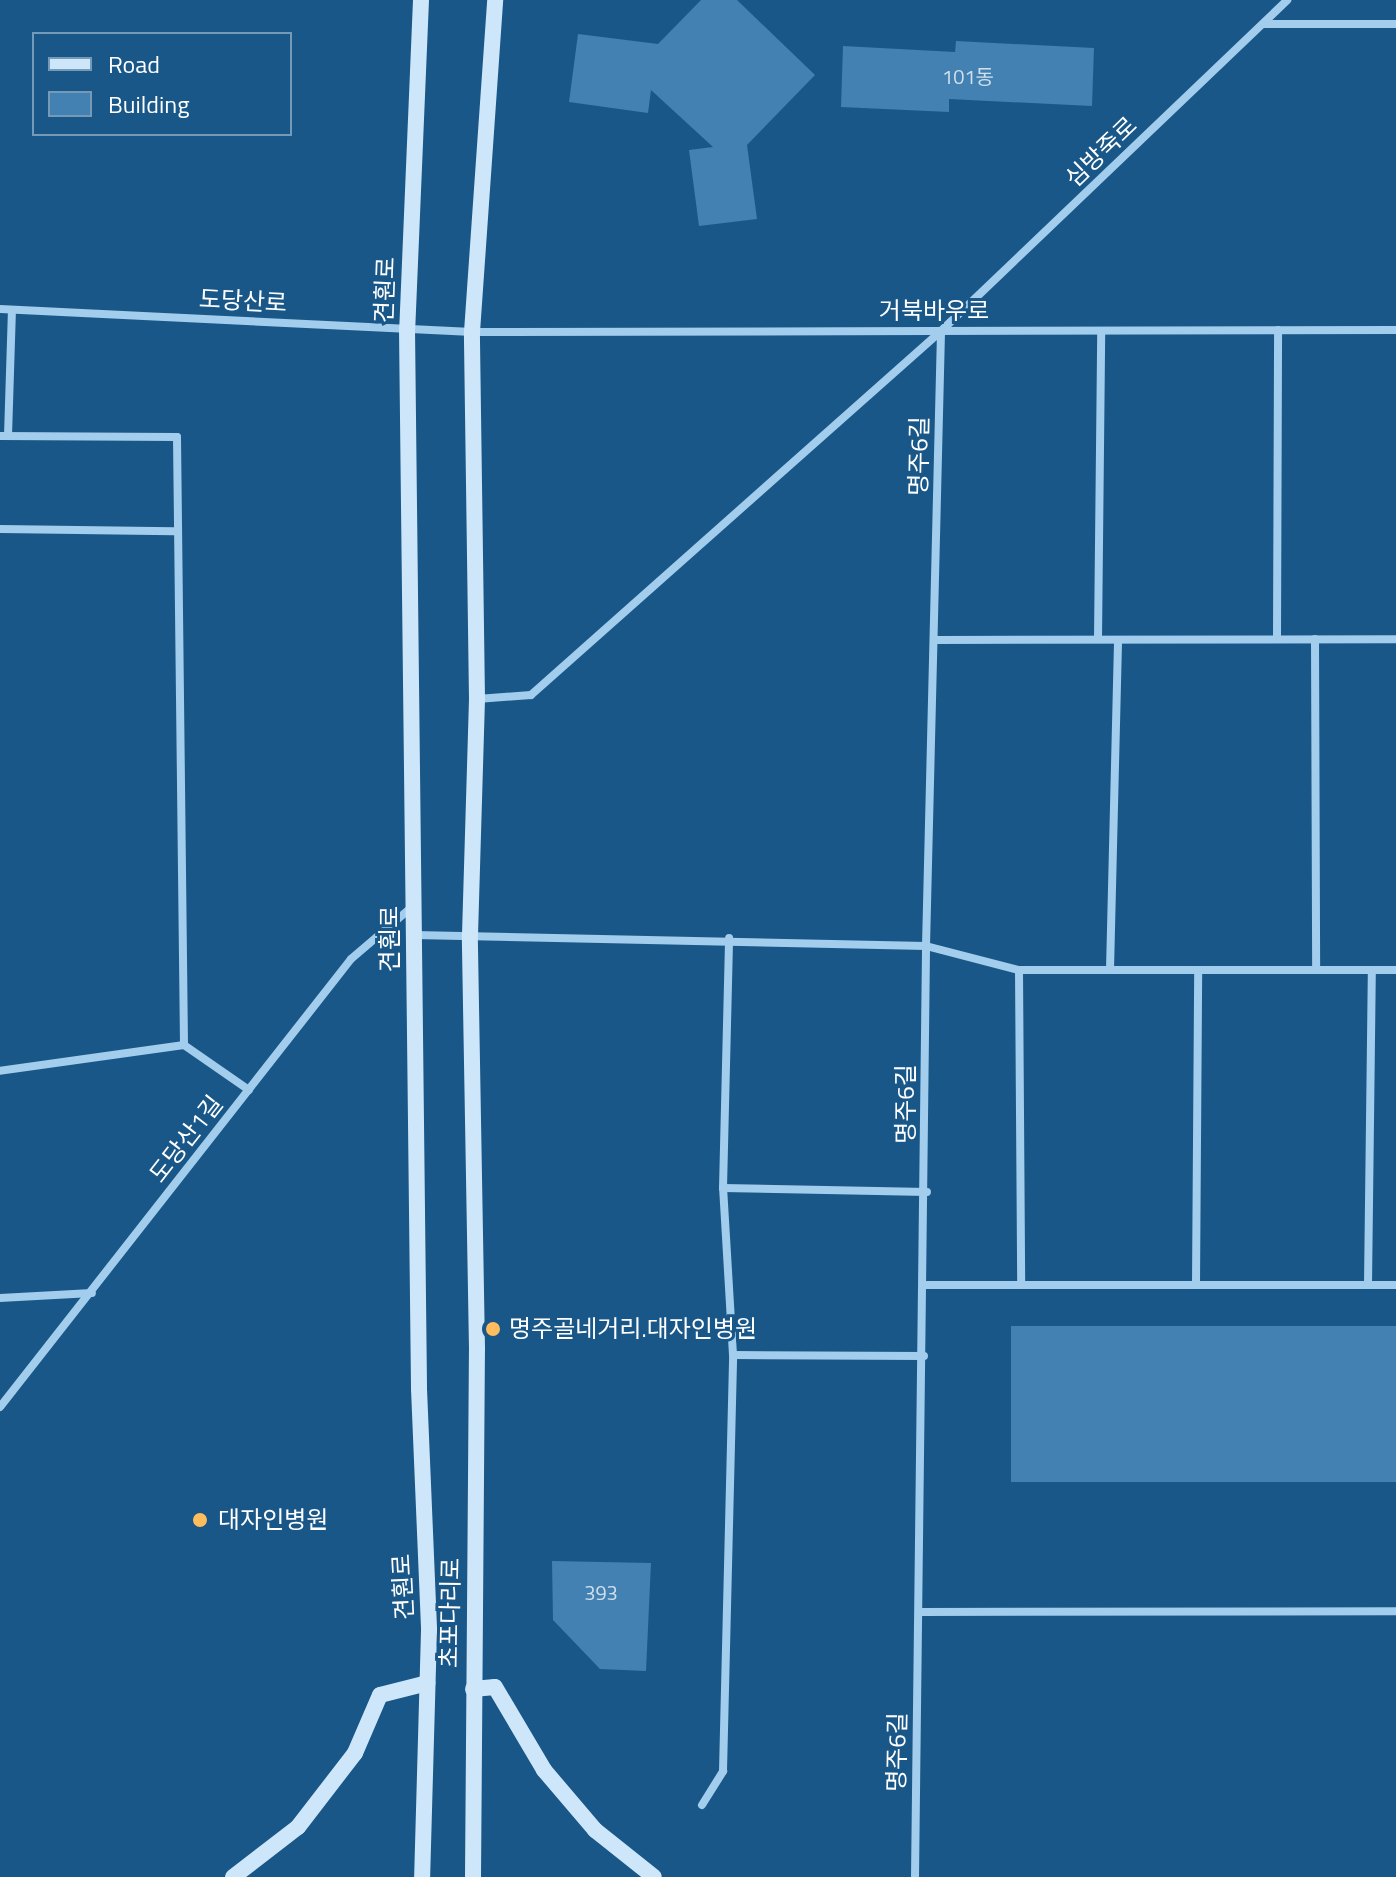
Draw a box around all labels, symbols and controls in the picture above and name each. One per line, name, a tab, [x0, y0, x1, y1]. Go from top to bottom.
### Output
legend	[32, 32, 292, 136]
text: Road	[108, 46, 160, 82]
house number: 101동	[942, 64, 994, 88]
text: Building	[108, 86, 190, 122]
street label: 심방죽로	[1059, 111, 1143, 193]
street label: 견훤로	[369, 256, 401, 324]
street label: 도당산로	[198, 284, 288, 318]
street label: 거북바우로	[879, 297, 989, 325]
street label: 명주6길	[904, 416, 934, 496]
street label: 견훤로	[376, 906, 404, 972]
street label: 명주6길	[892, 1064, 920, 1144]
street label: 도당산1길	[143, 1090, 229, 1188]
place label: 명주골네거리.대자인병원	[509, 1315, 757, 1343]
marker: 명주골네거리.대자인병원	[484, 1320, 502, 1338]
place label: 대자인병원	[218, 1506, 328, 1534]
marker: 대자인병원	[189, 1509, 211, 1531]
street label: 견훤로	[387, 1553, 419, 1621]
street label: 초포다리로	[435, 1558, 465, 1668]
house number: 393	[584, 1580, 618, 1604]
street label: 명주6길	[882, 1712, 912, 1792]

